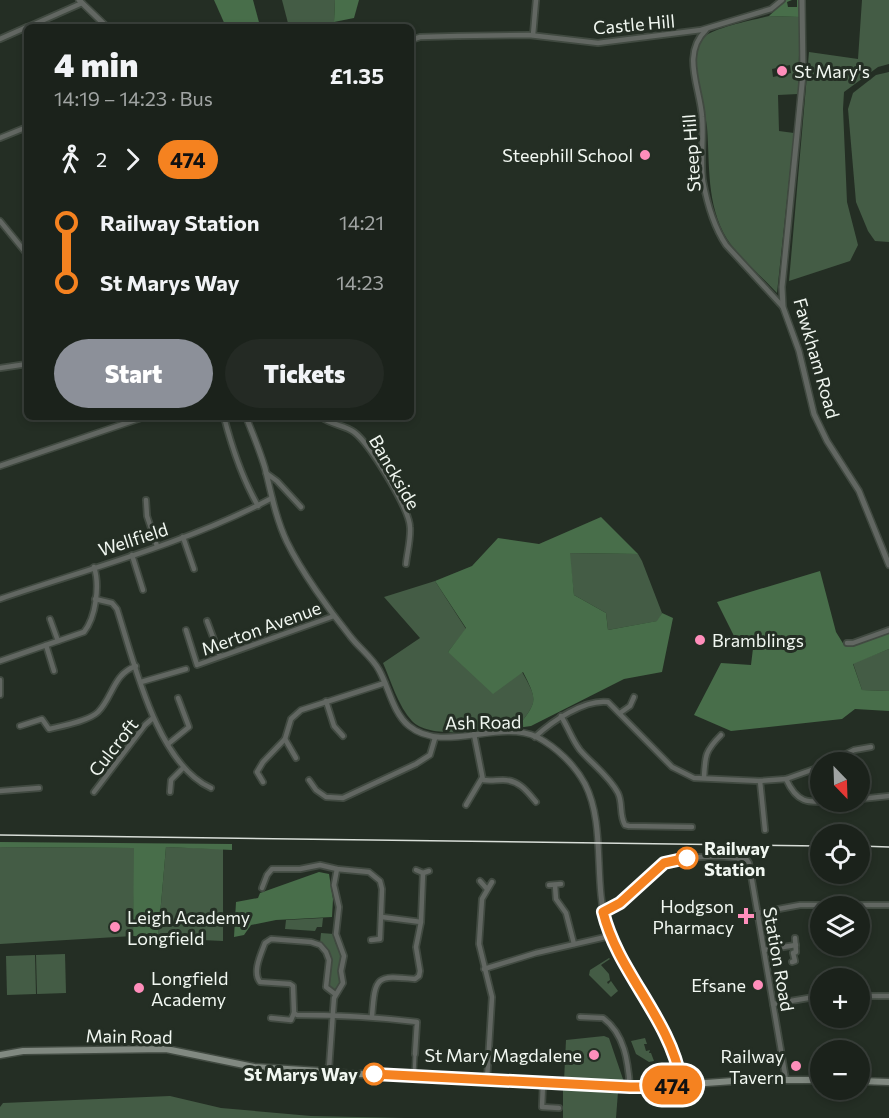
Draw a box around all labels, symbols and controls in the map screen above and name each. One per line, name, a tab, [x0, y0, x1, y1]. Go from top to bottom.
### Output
street label: Castle Hill	[592, 9, 676, 39]
text: 4 min	[54, 43, 138, 84]
place label: St Mary's	[794, 60, 870, 82]
text: £1.35	[330, 62, 384, 89]
marker: St Mary's	[775, 64, 789, 78]
text: 14:19 – 14:23 · Bus	[54, 86, 213, 110]
street label: Steep Hill	[677, 113, 705, 193]
icon: walk	[54, 143, 87, 176]
icon: forward	[116, 143, 149, 176]
place label: Steephill School	[502, 144, 633, 166]
text: 2	[96, 147, 107, 171]
text: 474	[170, 147, 206, 172]
marker: Steephill School	[638, 148, 652, 162]
text: Railway Station	[100, 209, 260, 236]
text: 14:21	[339, 210, 384, 234]
text: St Marys Way	[100, 269, 240, 296]
text: 14:23	[336, 270, 384, 294]
street label: Fawkham Road	[789, 295, 845, 421]
button: Start	[54, 339, 213, 408]
button: Tickets	[225, 339, 384, 408]
street label: Banckside	[365, 431, 425, 513]
street label: Wellfield	[95, 517, 171, 561]
street label: Merton Avenue	[198, 596, 324, 660]
place label: Bramblings	[712, 629, 804, 651]
marker: Bramblings	[693, 633, 707, 647]
street label: Ash Road	[445, 710, 521, 734]
street label: Culcroft	[83, 713, 143, 781]
north arrow	[810, 752, 870, 812]
map controls	[810, 752, 870, 1100]
button: locate	[810, 824, 870, 884]
place label: Railway Station	[704, 837, 770, 880]
marker: Railway Station	[676, 847, 698, 869]
place label: Hodgson Pharmacy	[652, 895, 734, 938]
button: layers	[810, 896, 870, 956]
street label: Station Road	[759, 905, 799, 1013]
place label: Leigh Academy Longfield	[127, 906, 250, 949]
marker: Hodgson Pharmacy	[739, 909, 753, 923]
marker: Leigh Academy Longfield	[108, 920, 122, 934]
place label: Longfield Academy	[151, 967, 228, 1010]
button: +	[810, 968, 870, 1028]
place label: Efsane	[691, 974, 746, 996]
marker: Efsane	[751, 978, 765, 992]
marker: Longfield Academy	[132, 981, 146, 995]
street label: Main Road	[85, 1024, 173, 1048]
button: −	[810, 1040, 870, 1100]
place label: St Mary Magdalene	[425, 1044, 582, 1066]
place label: Railway Tavern	[721, 1045, 784, 1088]
marker: St Mary Magdalene	[587, 1048, 601, 1062]
marker: Railway Tavern	[789, 1059, 803, 1073]
place label: St Marys Way	[244, 1063, 358, 1085]
marker: St Marys Way	[363, 1063, 385, 1085]
line badge: 474	[638, 1066, 706, 1104]
text: 474	[654, 1073, 690, 1098]

